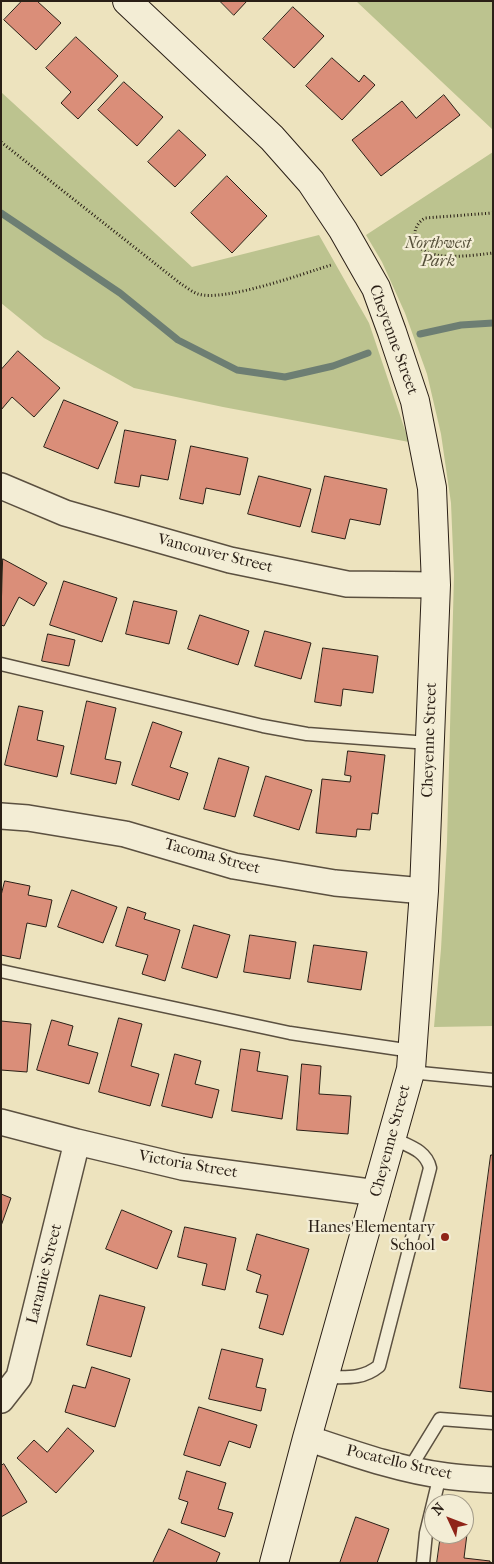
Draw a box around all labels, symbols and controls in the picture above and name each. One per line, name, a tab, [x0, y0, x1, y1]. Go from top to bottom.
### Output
park label: Northwest Park	[405, 234, 471, 272]
street label: Cheyenne Street	[364, 282, 422, 398]
street label: Vancouver Street	[155, 530, 275, 578]
street label: Cheyenne Street	[418, 682, 442, 798]
street label: Tacoma Street	[162, 835, 262, 879]
street label: Cheyenne Street	[367, 1083, 415, 1199]
street label: Victoria Street	[137, 1147, 239, 1183]
place label: Hanes Elementary School	[308, 1218, 435, 1256]
street label: Laramie Street	[23, 1222, 67, 1326]
marker: Hanes Elementary School	[439, 1231, 451, 1243]
street label: Pocatello Street	[344, 1442, 454, 1484]
north arrow	[424, 1494, 474, 1544]
text: N	[429, 1499, 448, 1519]

